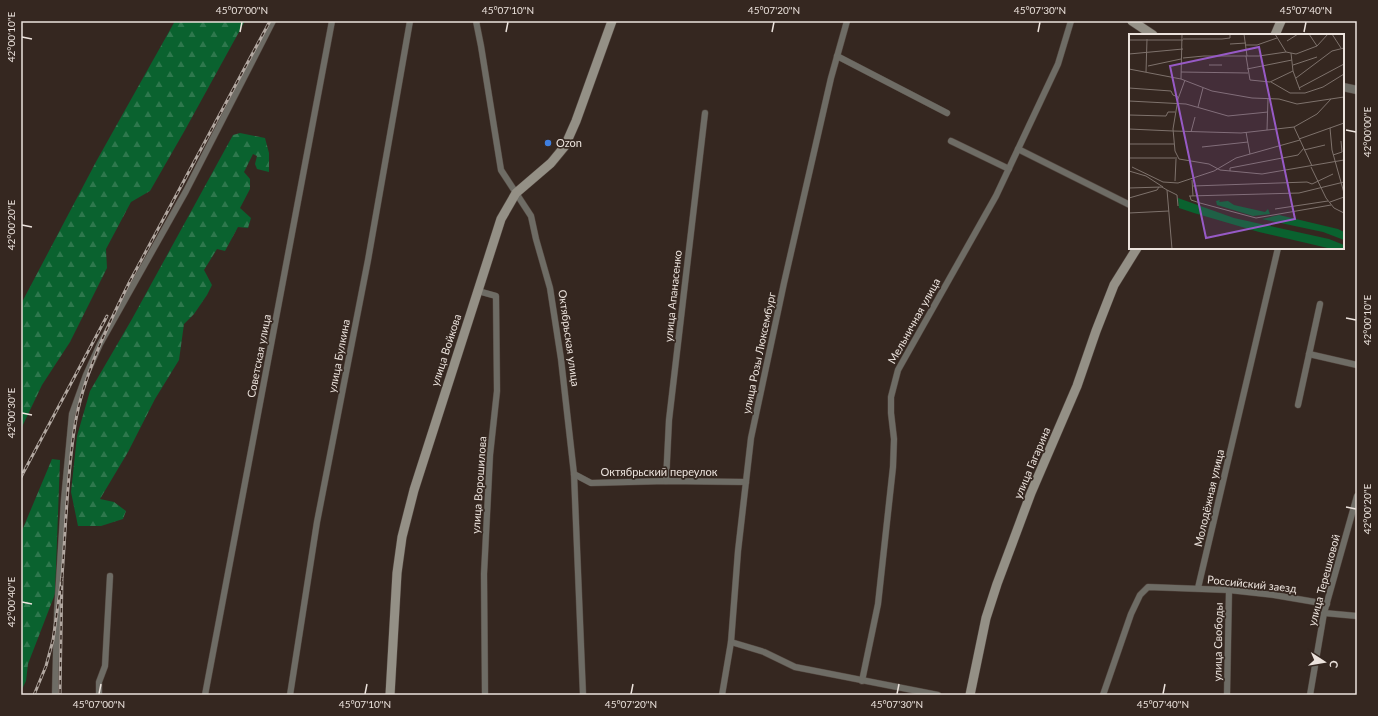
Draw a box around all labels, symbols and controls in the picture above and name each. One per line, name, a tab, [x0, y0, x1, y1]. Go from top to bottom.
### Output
text: 45°07'00"N	[216, 4, 268, 16]
text: 45°07'10"N	[482, 4, 534, 16]
text: 45°07'20"N	[748, 4, 800, 16]
text: 45°07'30"N	[1014, 4, 1066, 16]
text: 45°07'40"N	[1280, 4, 1332, 16]
text: 42°00'10"E	[5, 12, 17, 62]
inset map	[1129, 34, 1344, 249]
text: 42°00'00"E	[1361, 107, 1373, 157]
place label: Ozon	[556, 136, 582, 149]
marker: Ozon	[543, 138, 553, 148]
text: 42°00'20"E	[5, 200, 17, 250]
street label: улица Апанасенко	[661, 249, 684, 343]
street label: Мельничная улица	[885, 276, 942, 366]
street label: Октябрьская улица	[556, 289, 583, 387]
street label: улица Розы Люксембург	[739, 290, 778, 415]
text: 42°00'10"E	[1361, 295, 1373, 345]
street label: улица Войкова	[428, 312, 463, 388]
street label: Советская улица	[244, 313, 273, 399]
street label: улица Булкина	[325, 318, 352, 394]
text: 42°00'30"E	[5, 388, 17, 438]
street label: улица Гагарина	[1011, 425, 1053, 501]
street label: улица Ворошилова	[469, 436, 488, 534]
street label: Молодёжная улица	[1191, 448, 1226, 548]
street label: Октябрьский переулок	[601, 465, 718, 478]
text: 42°00'20"E	[1361, 484, 1373, 534]
street label: улица Терешковой	[1305, 533, 1342, 627]
street label: Российский заезд	[1207, 572, 1298, 595]
text: 42°00'40"E	[5, 577, 17, 627]
street label: улица Свободы	[1210, 602, 1225, 682]
north arrow	[1304, 642, 1344, 682]
text: С	[1327, 659, 1341, 670]
text: 45°07'00"N	[73, 698, 125, 710]
text: 45°07'10"N	[339, 698, 391, 710]
text: 45°07'20"N	[605, 698, 657, 710]
text: 45°07'30"N	[871, 698, 923, 710]
text: 45°07'40"N	[1137, 698, 1189, 710]

